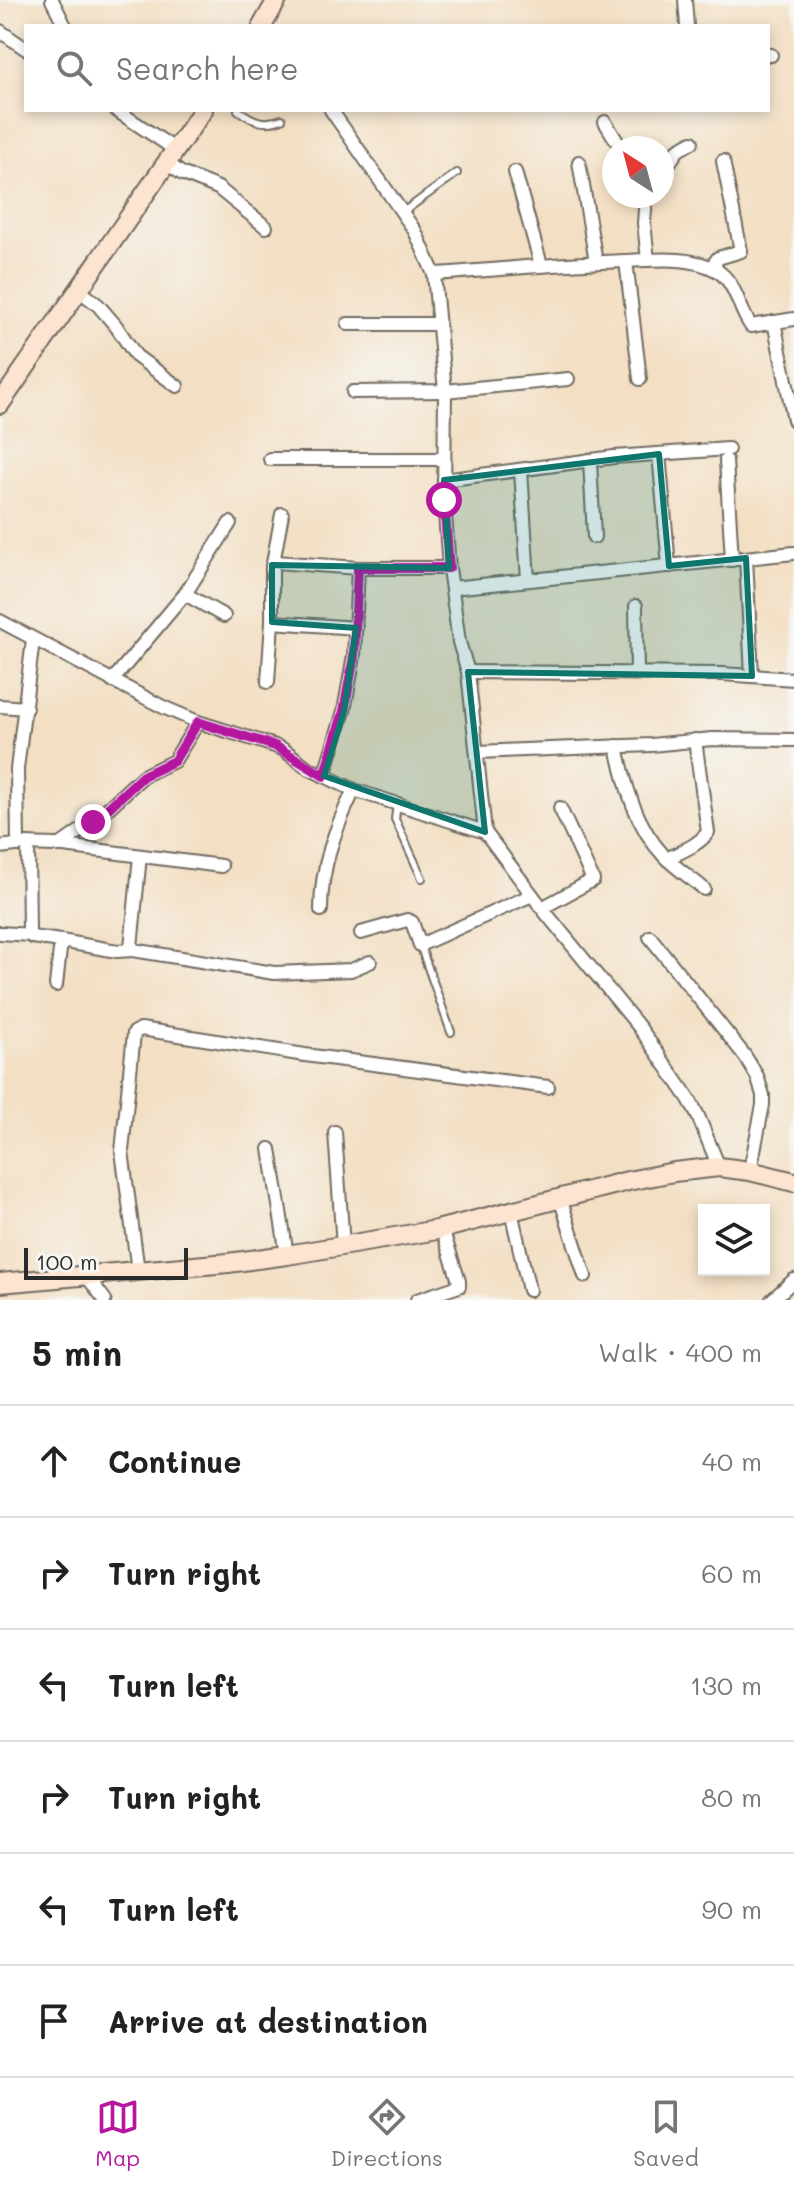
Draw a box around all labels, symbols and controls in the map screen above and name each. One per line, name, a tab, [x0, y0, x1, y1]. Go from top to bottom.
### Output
search box	[24, 24, 770, 112]
icon: search	[52, 46, 96, 90]
text: Search here	[116, 48, 299, 88]
north arrow	[602, 136, 674, 208]
route start	[426, 482, 462, 518]
route end	[75, 804, 111, 840]
map controls	[698, 1204, 770, 1276]
button: layers	[698, 1204, 770, 1276]
scale bar	[24, 1244, 188, 1280]
text: 100 m	[36, 1247, 98, 1276]
text: 5 min	[32, 1330, 122, 1375]
text: Walk · 400 m	[598, 1335, 762, 1369]
icon: ahead	[32, 1439, 76, 1483]
text: Continue	[108, 1441, 241, 1481]
text: 40 m	[702, 1444, 762, 1478]
icon: right	[32, 1551, 76, 1595]
text: Turn right	[108, 1553, 261, 1593]
text: 60 m	[701, 1556, 762, 1590]
icon: left	[32, 1663, 76, 1707]
text: Turn left	[108, 1665, 239, 1705]
text: 130 m	[690, 1668, 762, 1702]
icon: right	[32, 1775, 76, 1819]
text: Turn right	[108, 1777, 261, 1817]
text: 80 m	[701, 1780, 762, 1814]
icon: left	[32, 1887, 76, 1931]
text: Turn left	[108, 1889, 239, 1929]
text: 90 m	[702, 1892, 762, 1926]
icon: arrive	[32, 1999, 76, 2043]
text: Arrive at destination	[108, 2001, 428, 2041]
tab: Map	[95, 2095, 140, 2172]
tab: Directions	[331, 2095, 443, 2172]
tab: Saved	[633, 2095, 699, 2172]

